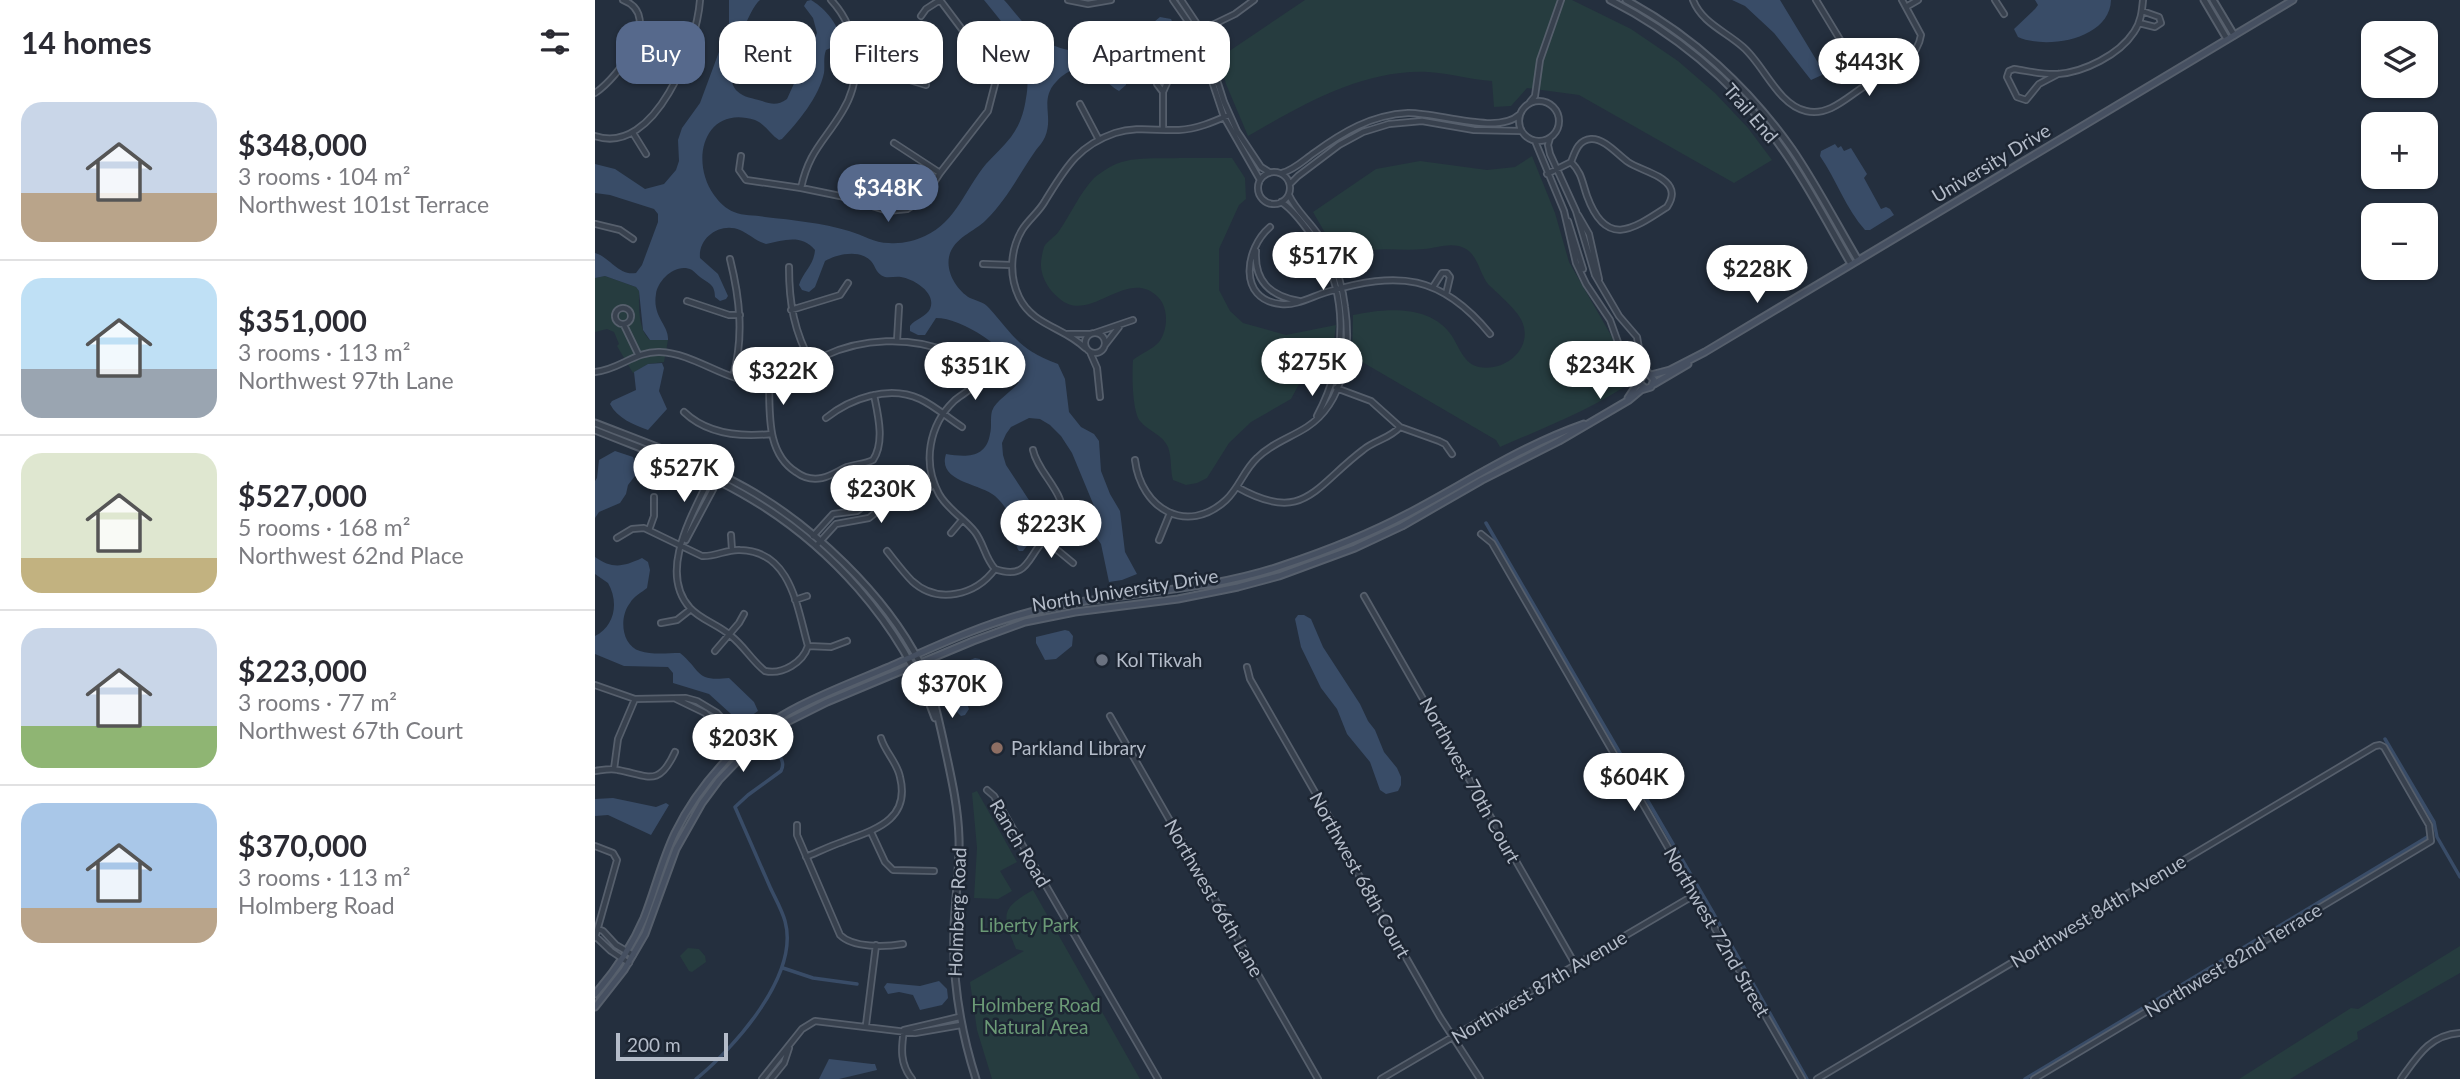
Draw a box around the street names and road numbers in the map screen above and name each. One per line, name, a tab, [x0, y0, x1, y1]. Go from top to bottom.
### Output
street label: Trail End	[1719, 78, 1783, 147]
street label: University Drive	[1927, 118, 2054, 207]
street label: North University Drive	[1030, 563, 1220, 616]
street label: Northwest 70th Court	[1415, 693, 1526, 867]
street label: Northwest 68th Court	[1305, 788, 1416, 962]
street label: Ranch Road	[985, 795, 1056, 891]
street label: Northwest 66th Lane	[1160, 815, 1269, 981]
street label: Northwest 72nd Street	[1659, 843, 1776, 1021]
street label: Holmberg Road	[943, 847, 970, 977]
street label: Northwest 84th Avenue	[2006, 849, 2190, 972]
street label: Northwest 82nd Terrace	[2140, 898, 2325, 1022]
street label: Northwest 87th Avenue	[1447, 925, 1631, 1048]

